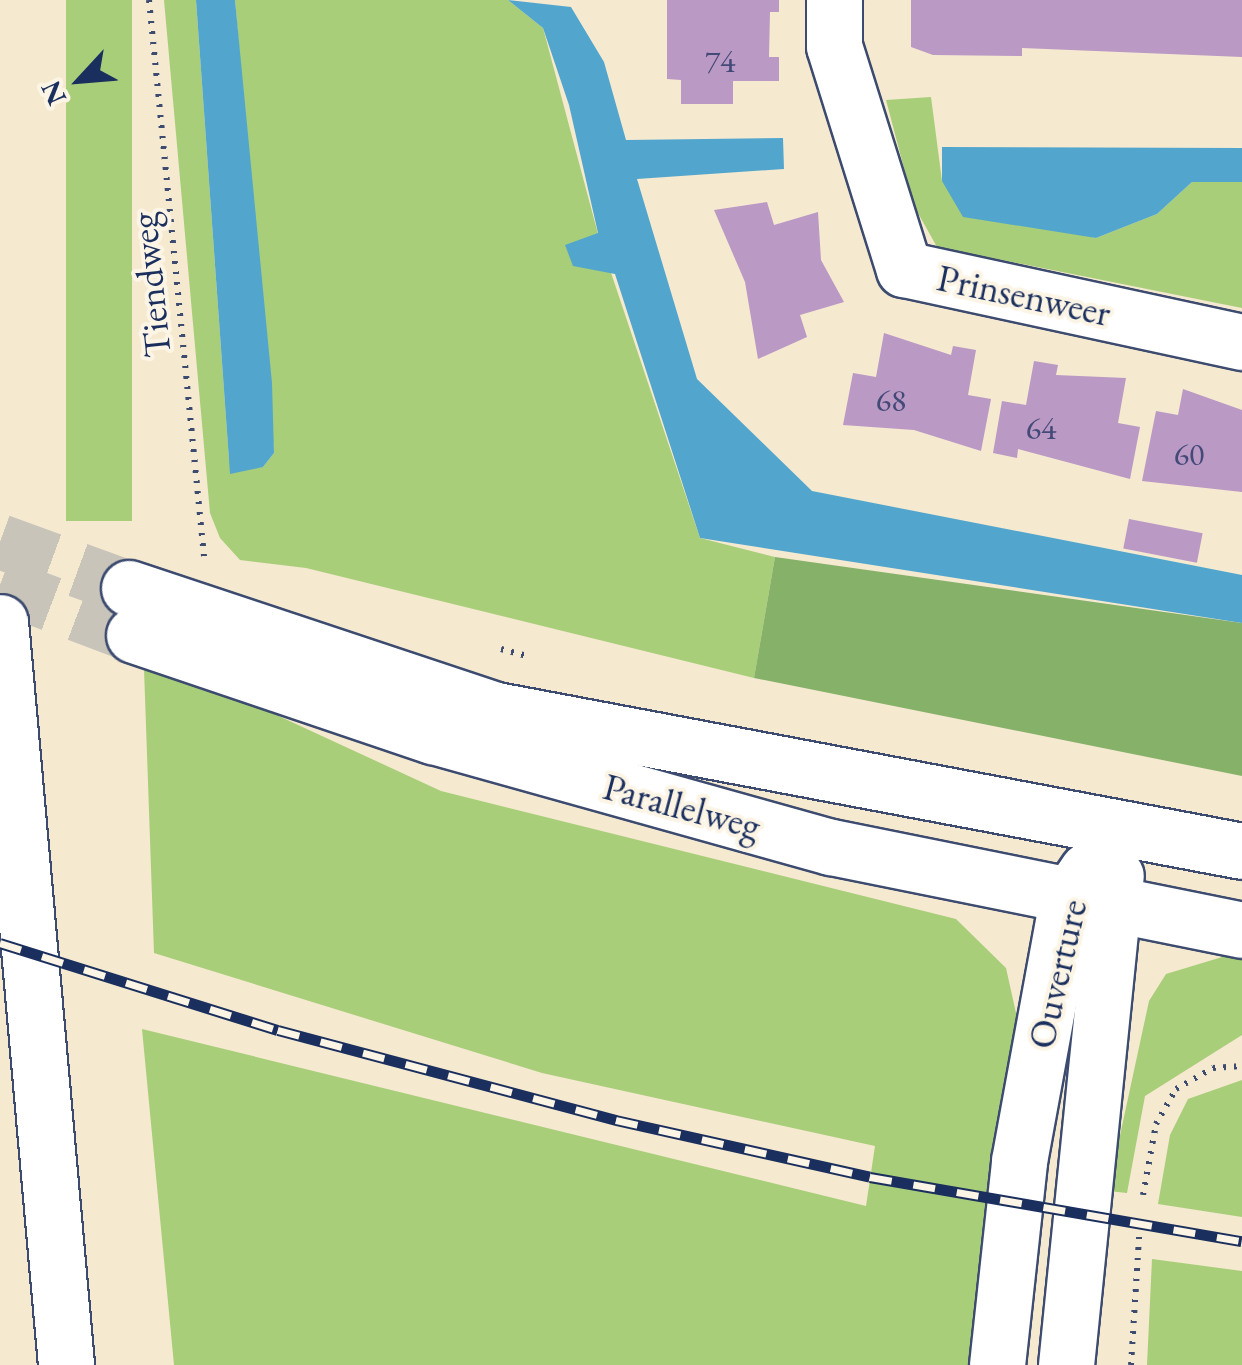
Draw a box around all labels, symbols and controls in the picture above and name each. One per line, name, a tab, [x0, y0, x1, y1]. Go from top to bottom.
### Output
north arrow	[30, 30, 130, 130]
house number: 74	[705, 42, 735, 80]
text: N	[32, 75, 74, 111]
street label: Tiendweg	[120, 210, 180, 360]
street label: Prinsenweer	[933, 254, 1115, 336]
house number: 68	[876, 381, 906, 419]
house number: 64	[1026, 409, 1056, 447]
house number: 60	[1174, 435, 1204, 473]
street label: Parallelweg	[598, 763, 766, 849]
street label: Ouverture	[1018, 895, 1096, 1053]

